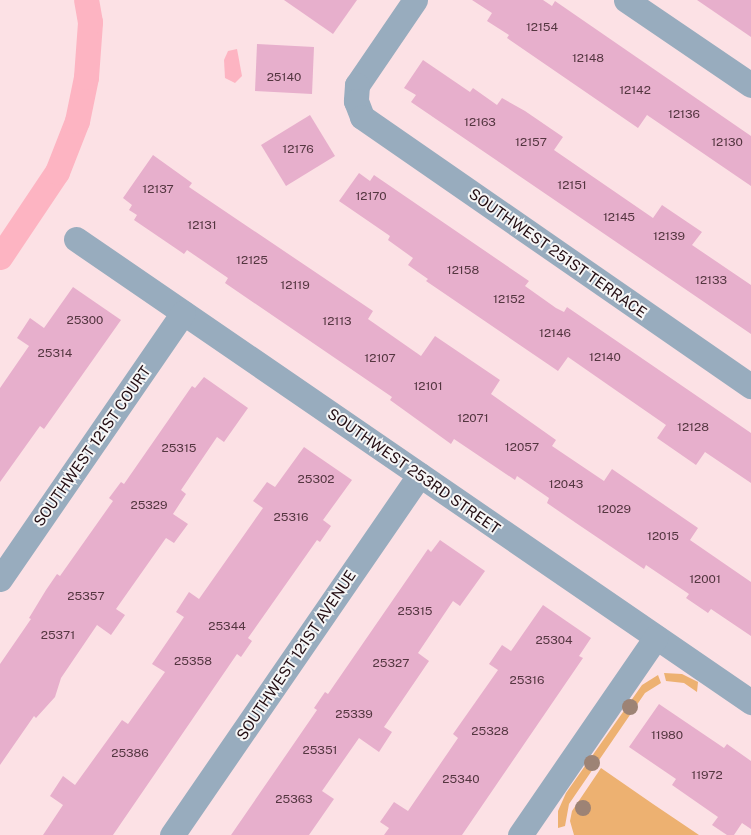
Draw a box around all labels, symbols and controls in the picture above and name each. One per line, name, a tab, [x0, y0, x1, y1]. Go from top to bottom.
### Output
house number: 12154	[526, 21, 558, 35]
house number: 12148	[572, 52, 604, 66]
house number: 25140	[267, 71, 301, 85]
house number: 12142	[619, 84, 651, 98]
house number: 12136	[668, 108, 700, 122]
house number: 12163	[464, 116, 496, 130]
house number: 12157	[515, 136, 547, 150]
house number: 12130	[711, 136, 743, 150]
house number: 12176	[282, 143, 314, 157]
house number: 12151	[557, 179, 587, 193]
house number: 12137	[142, 183, 174, 197]
street label: SOUTHWEST 251ST TERRACE	[466, 185, 650, 321]
house number: 12170	[355, 190, 387, 204]
house number: 12145	[603, 211, 635, 225]
house number: 12131	[187, 219, 217, 233]
house number: 12139	[653, 230, 685, 244]
house number: 12125	[236, 254, 268, 268]
house number: 12158	[447, 264, 479, 278]
house number: 12133	[695, 274, 727, 288]
house number: 12119	[280, 279, 310, 293]
house number: 12152	[493, 293, 525, 307]
house number: 25300	[67, 314, 103, 328]
house number: 12113	[322, 315, 352, 329]
house number: 12146	[539, 327, 571, 341]
house number: 25314	[38, 347, 72, 361]
house number: 12140	[589, 351, 621, 365]
house number: 12107	[364, 352, 396, 366]
street label: SOUTHWEST 121ST COURT	[30, 362, 154, 530]
house number: 12101	[413, 380, 443, 394]
street label: SOUTHWEST 253RD STREET	[324, 404, 504, 538]
house number: 12071	[457, 412, 489, 426]
house number: 12128	[677, 421, 709, 435]
house number: 12057	[505, 441, 539, 455]
house number: 25315	[162, 442, 196, 456]
house number: 25302	[298, 473, 334, 487]
house number: 12043	[549, 478, 583, 492]
house number: 25329	[130, 499, 168, 513]
house number: 12029	[597, 503, 631, 517]
house number: 25316	[274, 511, 308, 525]
house number: 12015	[647, 530, 679, 544]
street label: SOUTHWEST 121ST AVENUE	[232, 567, 360, 743]
house number: 12001	[689, 573, 721, 587]
house number: 25357	[67, 590, 105, 604]
house number: 25315	[398, 605, 432, 619]
house number: 25344	[208, 620, 246, 634]
house number: 25371	[41, 629, 75, 643]
house number: 25304	[535, 634, 573, 648]
house number: 25358	[174, 655, 212, 669]
house number: 25327	[373, 657, 409, 671]
house number: 25316	[510, 674, 544, 688]
house number: 25339	[335, 708, 373, 722]
house number: 25328	[471, 725, 509, 739]
house number: 11980	[651, 729, 683, 743]
house number: 25351	[303, 744, 337, 758]
house number: 25386	[111, 747, 149, 761]
house number: 11972	[691, 769, 723, 783]
house number: 25340	[442, 773, 480, 787]
house number: 25363	[275, 793, 313, 807]

